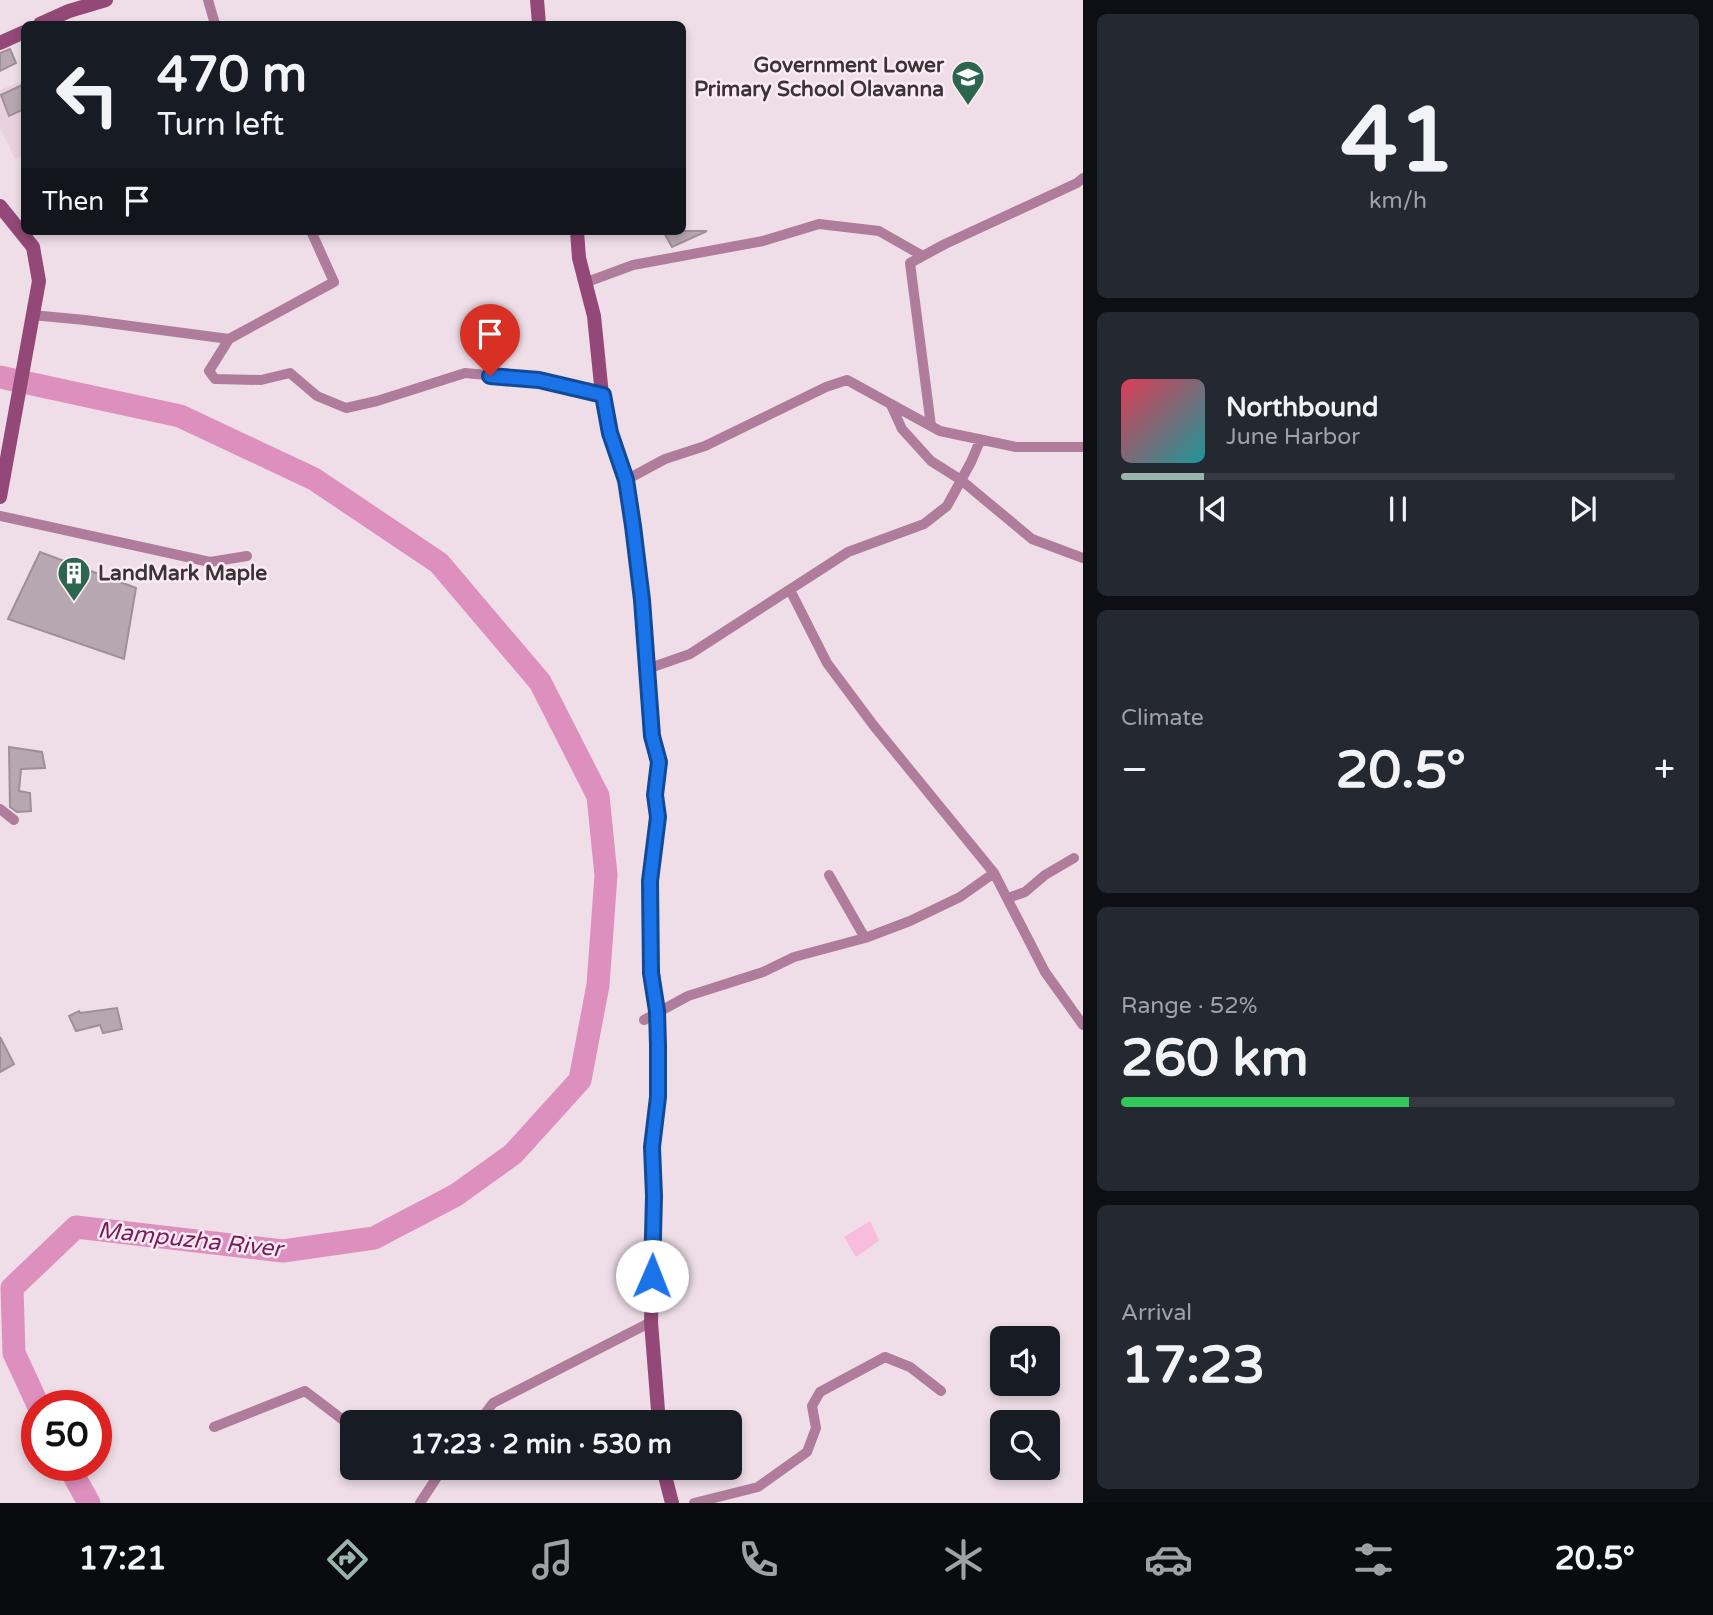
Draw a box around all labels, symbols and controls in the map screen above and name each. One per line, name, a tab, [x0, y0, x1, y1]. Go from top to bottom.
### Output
text: 470 m	[157, 46, 307, 105]
icon: left	[42, 49, 133, 140]
place label: Government Lower Primary School Olavanna	[694, 53, 945, 102]
school or university icon: Government Lower Primary School Olavanna	[949, 58, 987, 107]
text: 41	[1341, 86, 1455, 196]
text: Turn left	[157, 106, 284, 144]
icon: arrive	[118, 182, 156, 220]
text: Then	[42, 186, 104, 217]
text: km/h	[1369, 187, 1427, 215]
pin	[460, 304, 520, 376]
icon: arrive	[471, 315, 509, 353]
text: Northbound	[1226, 392, 1378, 423]
text: June Harbor	[1226, 423, 1360, 451]
icon: previous	[1194, 490, 1232, 528]
icon: pause	[1379, 490, 1417, 528]
icon: next	[1564, 490, 1602, 528]
building icon: LandMark Maple	[55, 554, 93, 603]
place label: LandMark Maple	[98, 561, 267, 586]
text: Climate	[1121, 704, 1204, 732]
text: 20.5°	[1336, 739, 1466, 802]
text: −	[1121, 747, 1148, 793]
text: +	[1654, 747, 1675, 793]
text: Range · 52%	[1121, 992, 1257, 1020]
text: 260 km	[1121, 1027, 1309, 1090]
water label: Mampuzha River	[96, 1216, 287, 1264]
position arrow	[615, 1239, 689, 1313]
text: Arrival	[1121, 1299, 1192, 1327]
map controls	[990, 1326, 1060, 1480]
button: sound	[990, 1326, 1060, 1396]
text: 17:23	[1121, 1334, 1265, 1397]
speed limit sign: 50	[21, 1390, 112, 1481]
button: search	[990, 1410, 1060, 1480]
text: 17:23 · 2 min · 530 m	[410, 1429, 672, 1460]
icon: directions	[323, 1535, 372, 1584]
icon: music	[528, 1535, 577, 1584]
icon: phone	[734, 1535, 783, 1584]
icon: climate	[939, 1535, 988, 1584]
icon: car	[1144, 1535, 1193, 1584]
icon: filters	[1349, 1535, 1398, 1584]
text: 17:21	[78, 1540, 167, 1578]
text: 20.5°	[1555, 1540, 1635, 1578]

